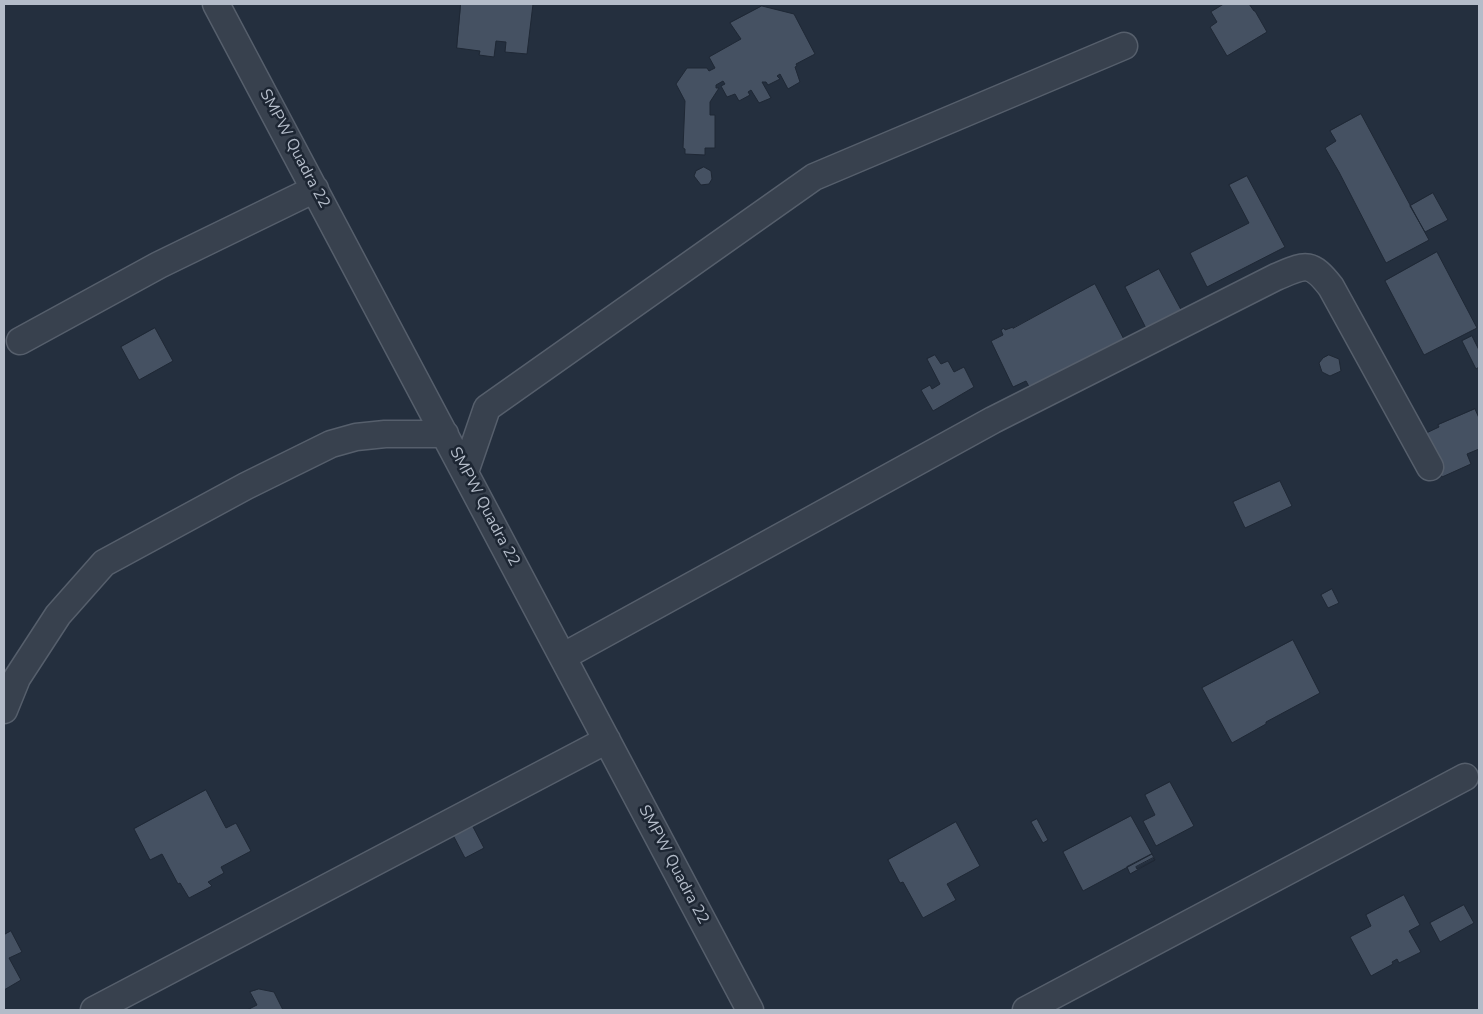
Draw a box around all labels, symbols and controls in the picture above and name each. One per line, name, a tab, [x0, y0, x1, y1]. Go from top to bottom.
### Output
street label: SMPW Quadra 22	[255, 86, 333, 212]
street label: SMPW Quadra 22	[445, 444, 523, 570]
street label: SMPW Quadra 22	[634, 802, 712, 928]

